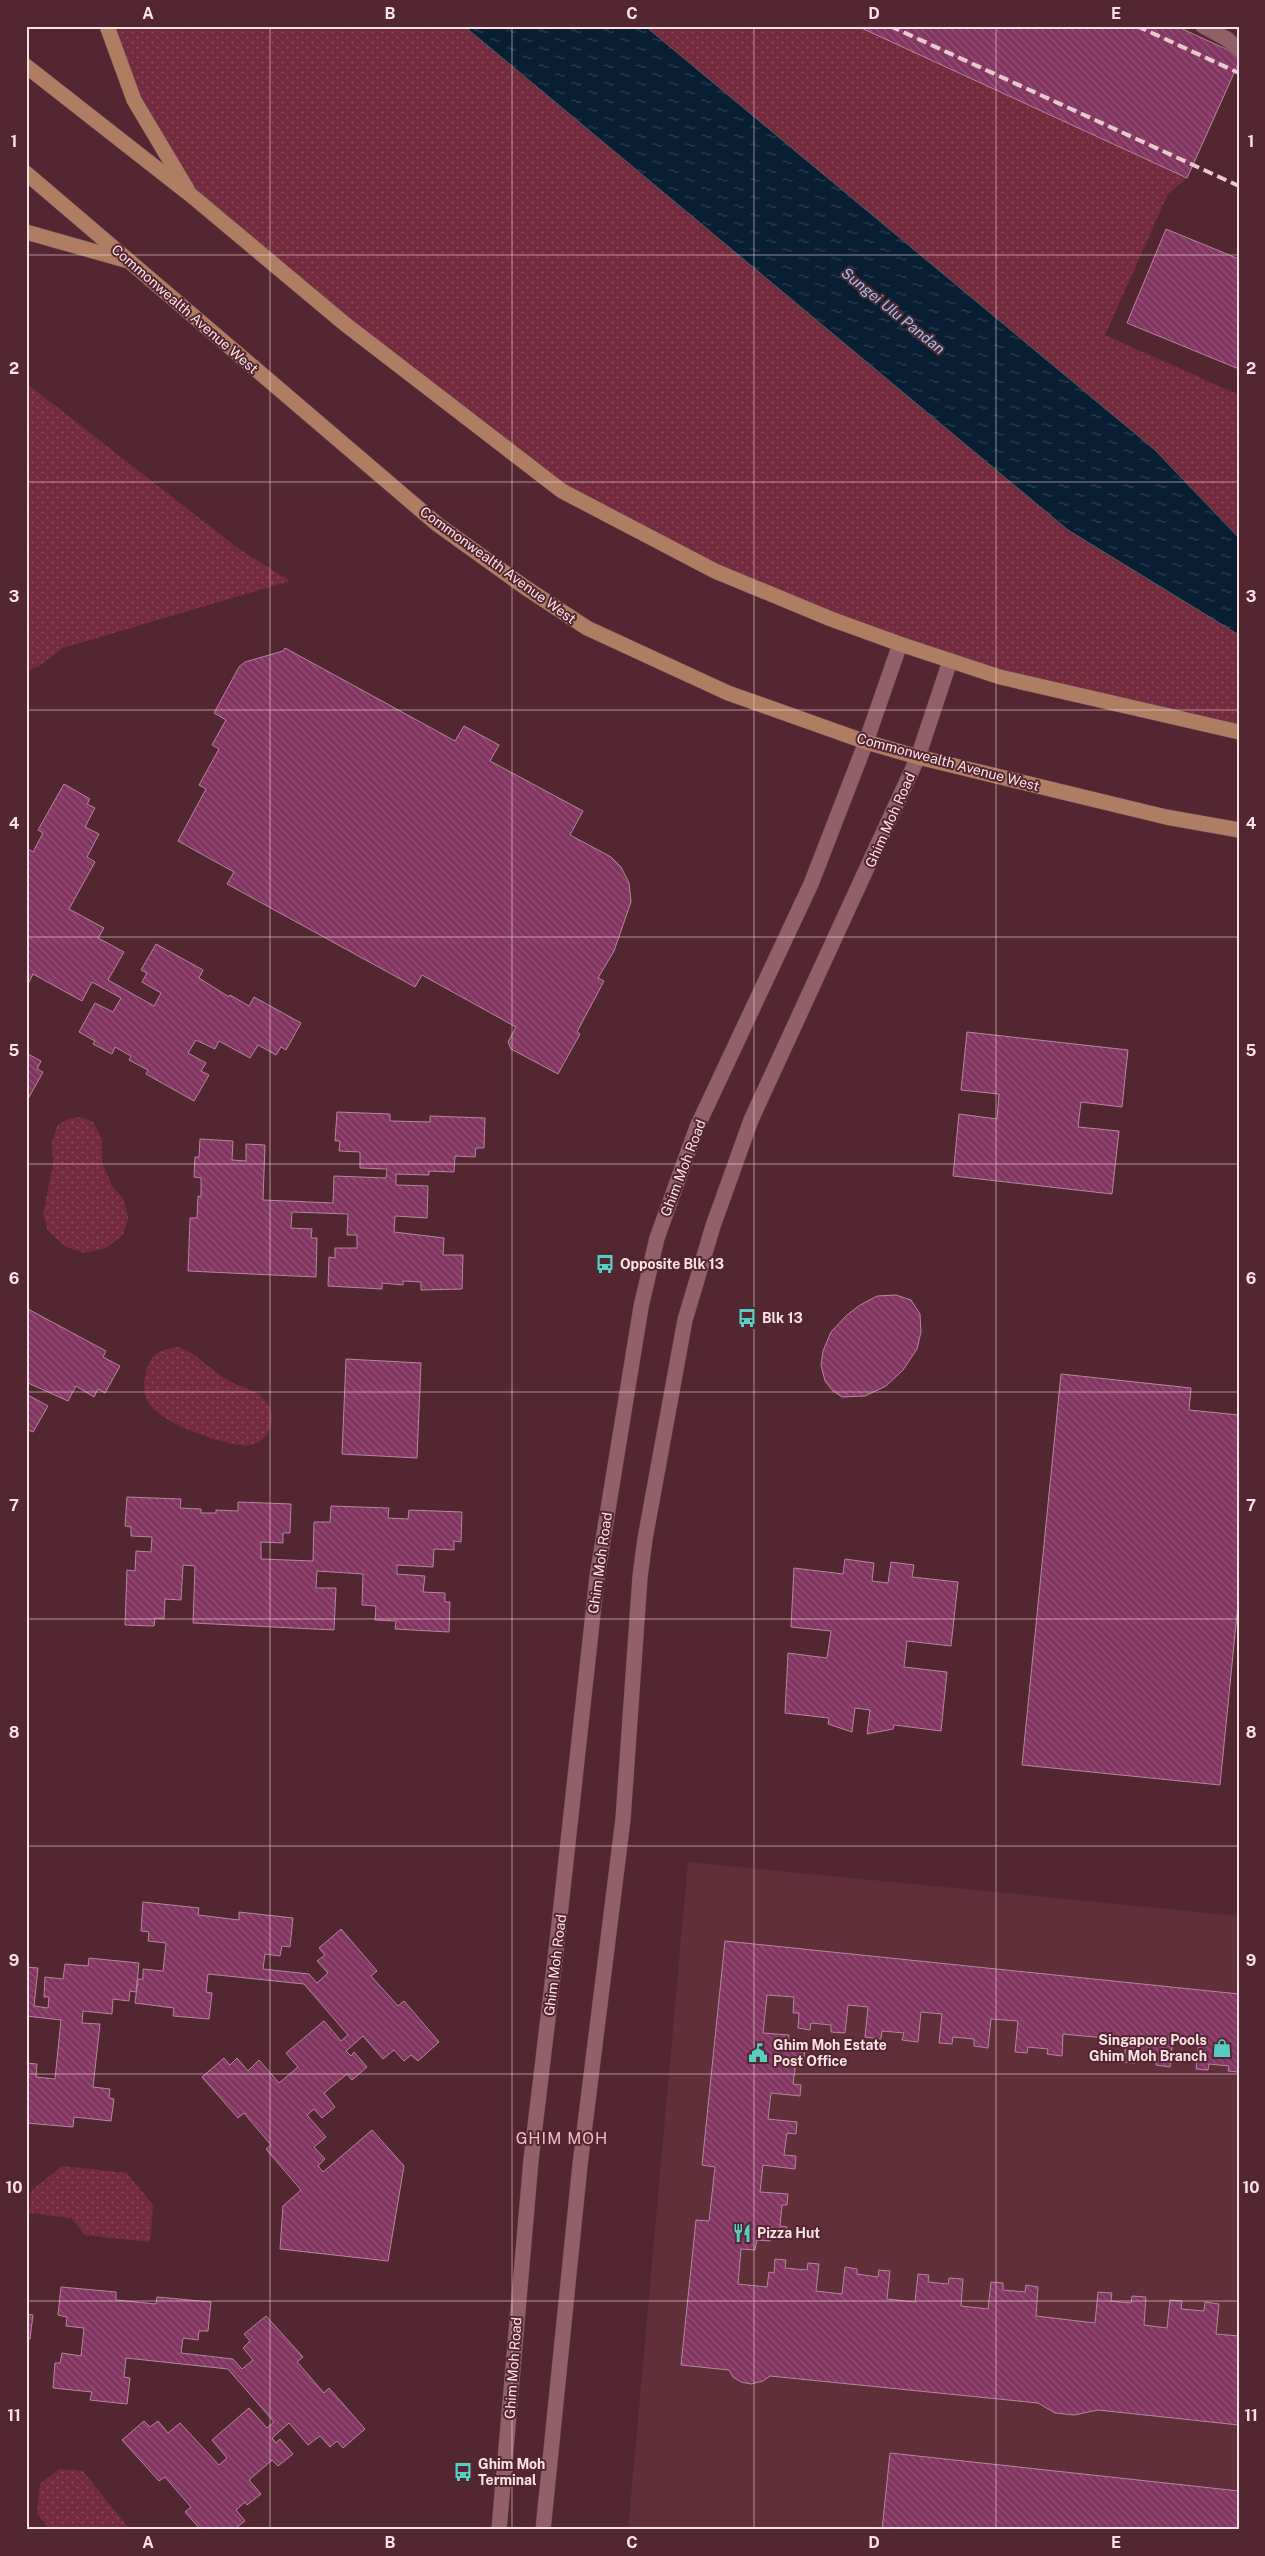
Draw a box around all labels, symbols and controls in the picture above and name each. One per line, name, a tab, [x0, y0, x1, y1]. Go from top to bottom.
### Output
text: A	[142, 4, 154, 23]
text: B	[385, 4, 396, 23]
text: C	[626, 4, 638, 23]
text: D	[868, 4, 880, 23]
text: E	[1111, 4, 1121, 23]
text: 1	[11, 132, 17, 151]
text: 1	[1248, 132, 1254, 151]
street label: Commonwealth Avenue West	[109, 241, 261, 377]
water label: Sungei Ulu Pandan	[838, 264, 948, 357]
text: 2	[9, 359, 19, 378]
text: 2	[1246, 359, 1256, 378]
street label: Commonwealth Avenue West	[417, 503, 579, 627]
text: 3	[9, 587, 19, 606]
text: 3	[1246, 587, 1256, 606]
street label: Commonwealth Avenue West	[855, 730, 1041, 794]
street label: Ghim Moh Road	[862, 770, 918, 870]
text: 4	[9, 814, 20, 833]
text: 4	[1246, 814, 1257, 833]
text: 5	[9, 1041, 20, 1060]
text: 5	[1246, 1041, 1257, 1060]
street label: Ghim Moh Road	[657, 1117, 709, 1219]
bus stop icon: Opposite Blk 13	[594, 1253, 616, 1275]
place label: Opposite Blk 13	[620, 1256, 724, 1272]
text: 6	[9, 1269, 19, 1288]
text: 6	[1246, 1269, 1256, 1288]
bus stop icon: Blk 13	[736, 1307, 758, 1329]
place label: Blk 13	[762, 1310, 803, 1326]
text: 7	[9, 1496, 19, 1515]
text: 7	[1246, 1496, 1256, 1515]
street label: Ghim Moh Road	[585, 1511, 615, 1615]
text: 8	[9, 1723, 20, 1742]
text: 8	[1246, 1723, 1257, 1742]
street label: Ghim Moh Road	[541, 1913, 569, 2017]
text: 9	[9, 1951, 19, 1970]
text: 9	[1246, 1951, 1256, 1970]
place label: Singapore Pools Ghim Moh Branch	[1089, 2032, 1207, 2064]
place label: Ghim Moh Estate Post Office	[773, 2037, 887, 2069]
shop icon: Singapore Pools Ghim Moh Branch	[1211, 2037, 1233, 2059]
public building icon: Ghim Moh Estate Post Office	[747, 2042, 769, 2064]
district label: GHIM MOH	[516, 2129, 608, 2148]
text: 10	[5, 2178, 23, 2197]
text: 10	[1242, 2178, 1260, 2197]
restaurant icon: Pizza Hut	[731, 2222, 753, 2244]
place label: Pizza Hut	[757, 2225, 820, 2241]
street label: Ghim Moh Road	[501, 2316, 525, 2420]
text: 11	[7, 2406, 21, 2425]
text: 11	[1244, 2406, 1258, 2425]
place label: Ghim Moh Terminal	[478, 2456, 545, 2488]
bus stop icon: Ghim Moh Terminal	[452, 2461, 474, 2483]
text: A	[142, 2533, 154, 2552]
text: B	[385, 2533, 396, 2552]
text: C	[626, 2533, 638, 2552]
text: D	[868, 2533, 880, 2552]
text: E	[1111, 2533, 1121, 2552]

